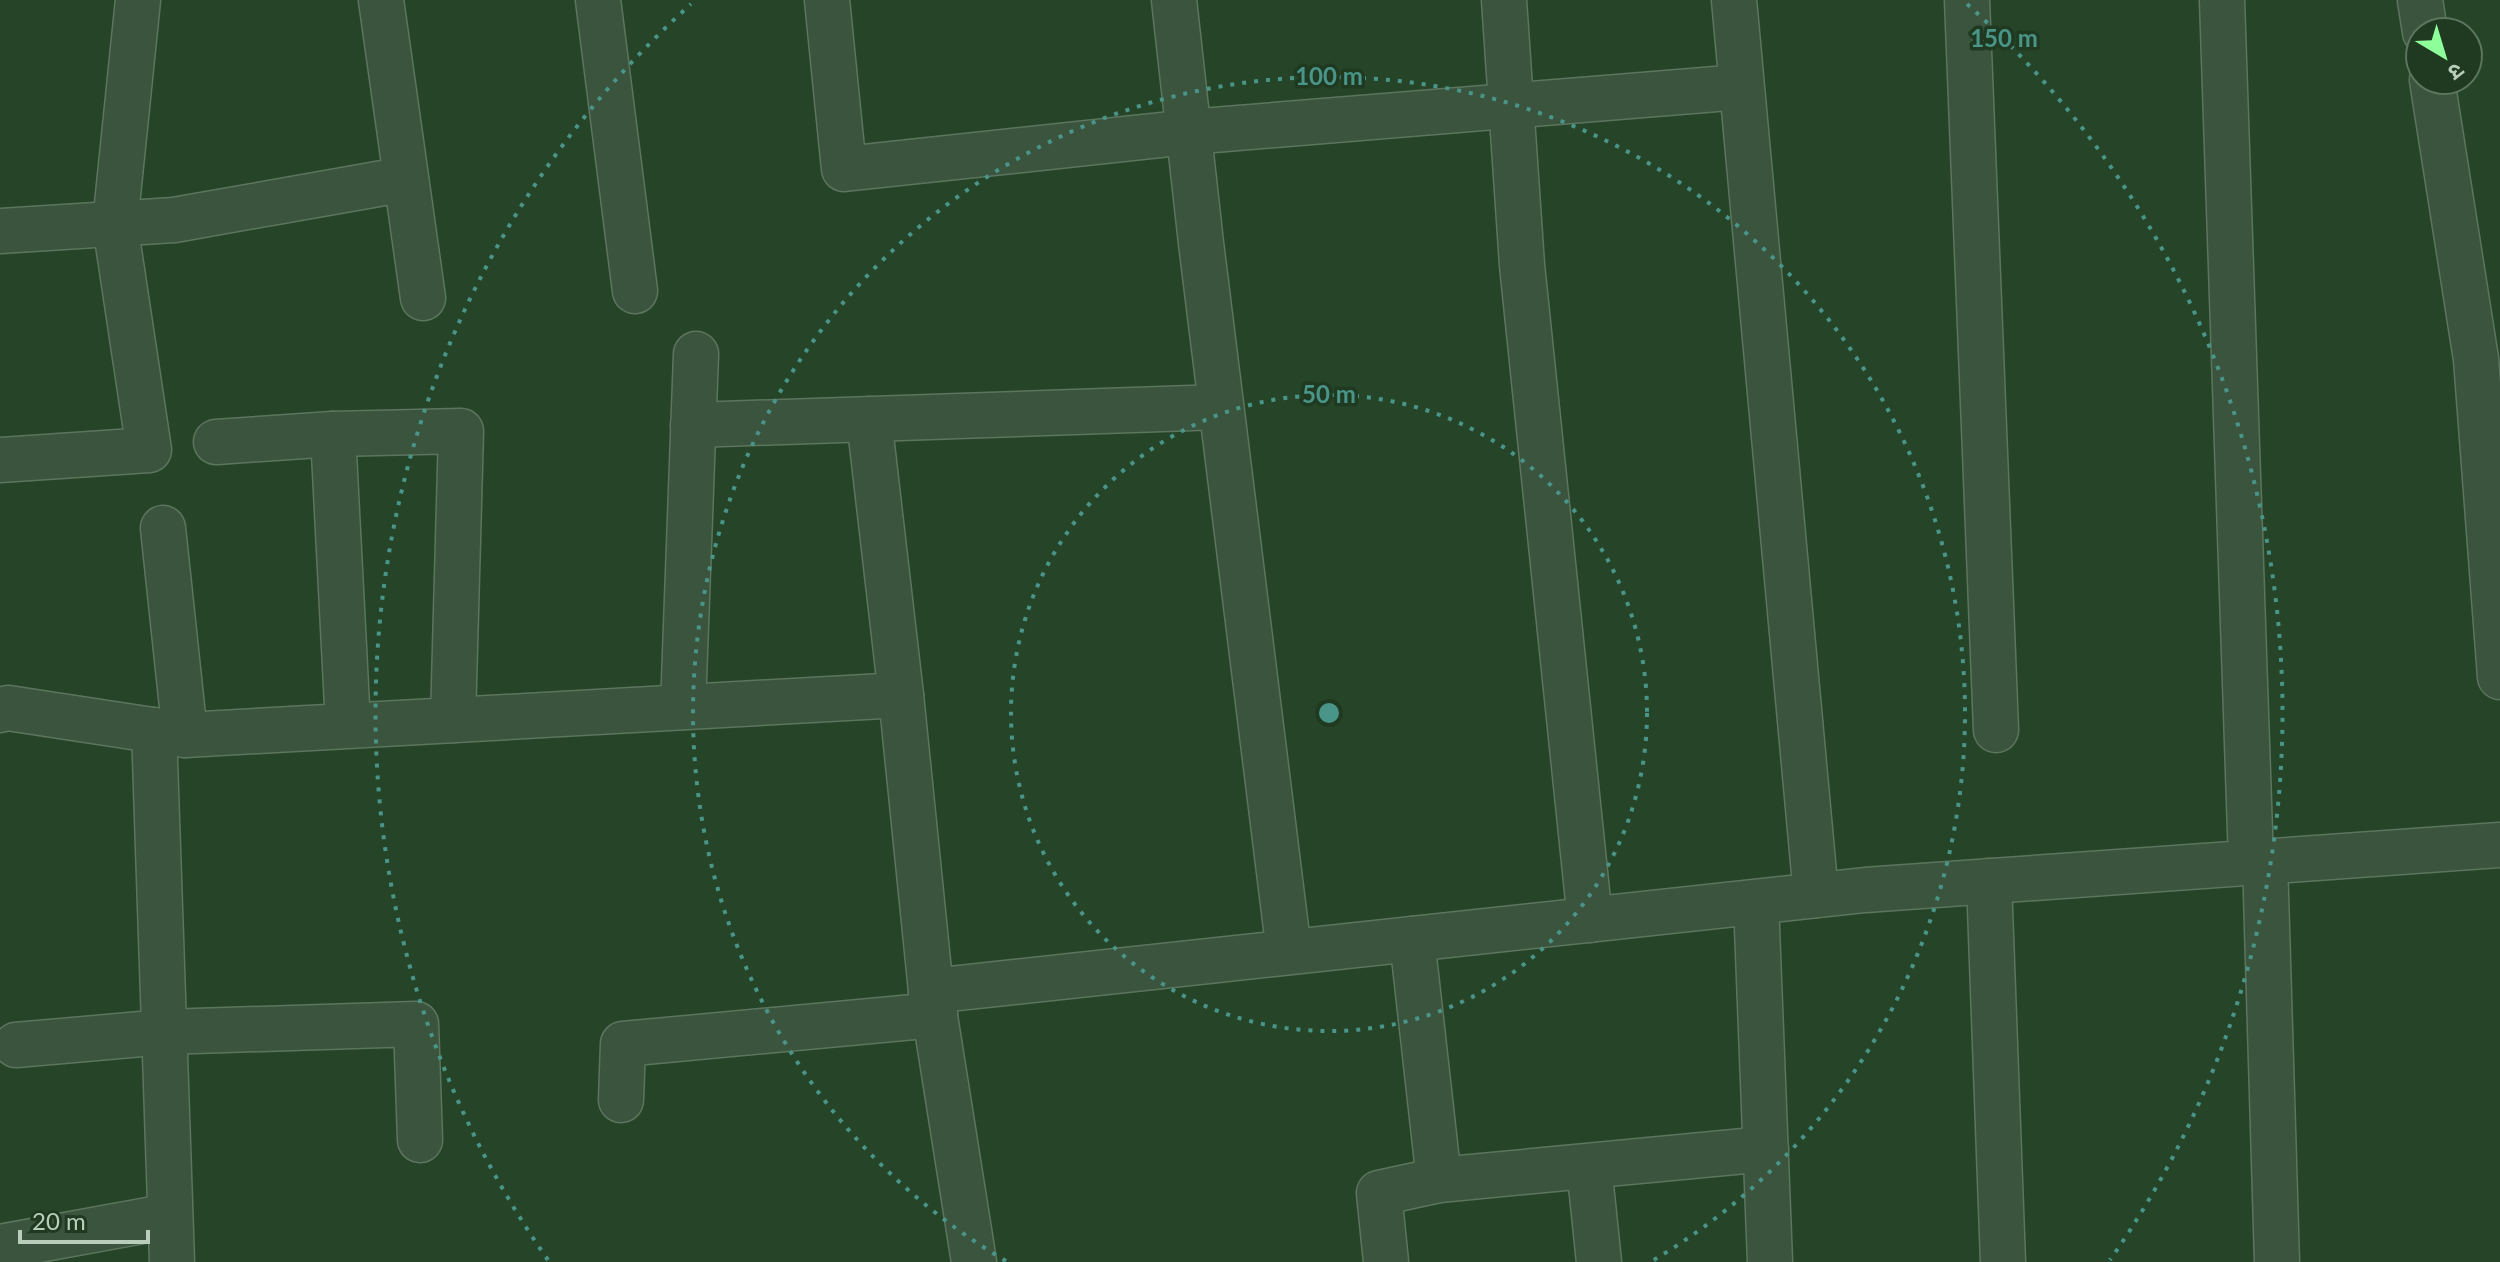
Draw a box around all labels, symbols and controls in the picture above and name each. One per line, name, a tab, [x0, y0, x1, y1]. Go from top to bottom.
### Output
north arrow	[2404, 16, 2484, 96]
text: 150 m	[1970, 23, 2038, 52]
text: उ	[2442, 58, 2470, 87]
text: 100 m	[1295, 61, 1363, 90]
text: 50 m	[1302, 379, 1356, 408]
centre of rings	[1315, 699, 1343, 727]
scale bar	[20, 1194, 148, 1244]
text: 20 m	[32, 1206, 86, 1235]

